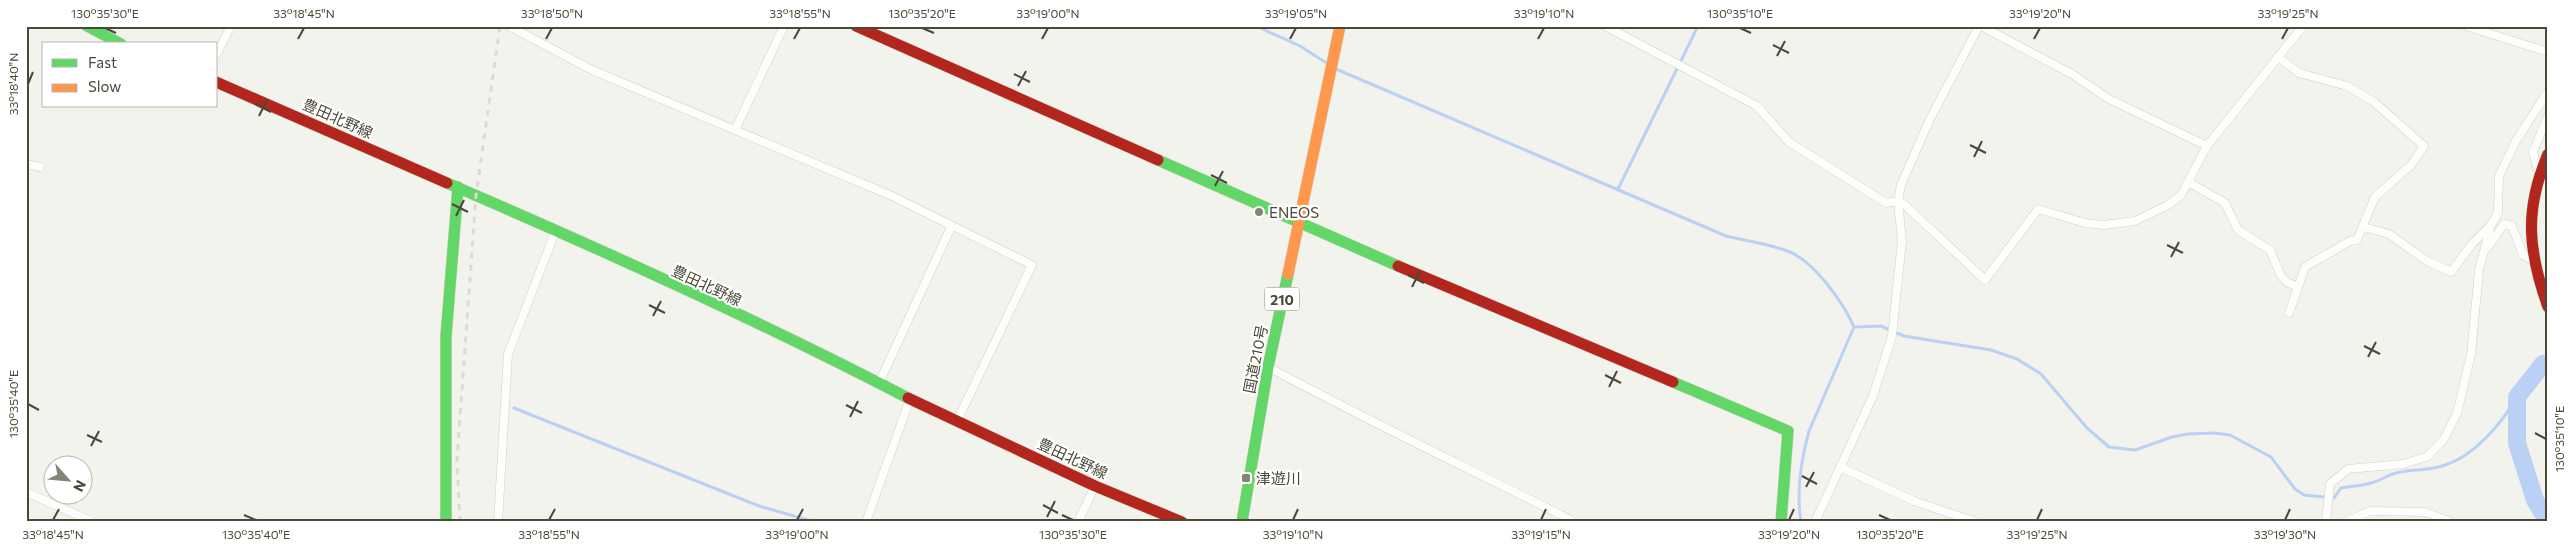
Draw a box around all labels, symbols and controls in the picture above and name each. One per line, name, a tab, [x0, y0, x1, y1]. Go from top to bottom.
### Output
text: 130°35'30"E	[71, 6, 139, 20]
text: 33°18'45"N	[273, 6, 335, 20]
text: 33°18'50"N	[521, 6, 583, 20]
text: 33°18'55"N	[769, 6, 831, 20]
text: 130°35'20"E	[888, 6, 956, 20]
text: 33°19'00"N	[1016, 6, 1080, 20]
text: 33°19'05"N	[1265, 6, 1327, 20]
text: 33°19'10"N	[1514, 6, 1574, 20]
text: 130°35'10"E	[1707, 6, 1773, 20]
text: 33°19'20"N	[2009, 6, 2071, 20]
text: 33°19'25"N	[2257, 6, 2319, 20]
legend	[42, 42, 218, 108]
text: 33°18'40"N	[6, 53, 20, 115]
text: Fast	[88, 53, 117, 71]
text: Slow	[88, 77, 121, 95]
street label: 豊田北野線	[300, 95, 376, 141]
place label: ENEOS	[1269, 203, 1319, 221]
marker: ENEOS	[1253, 206, 1265, 218]
street label: 豊田北野線	[669, 261, 745, 309]
road number: 210	[1264, 288, 1300, 310]
street label: 国道210号	[1240, 323, 1270, 395]
text: 130°35'40"E	[6, 370, 20, 438]
text: 130°35'10"E	[2552, 406, 2566, 472]
street label: 豊田北野線	[1035, 434, 1111, 482]
north arrow	[42, 456, 92, 506]
place label: 津遊川	[1256, 469, 1301, 487]
marker: 津遊川	[1240, 472, 1252, 484]
text: N	[70, 478, 90, 495]
text: 33°18'45"N	[22, 527, 84, 541]
text: 130°35'40"E	[222, 527, 290, 541]
text: 33°18'55"N	[518, 527, 580, 541]
text: 33°19'00"N	[765, 527, 829, 541]
text: 130°35'30"E	[1039, 527, 1107, 541]
text: 33°19'10"N	[1263, 527, 1323, 541]
text: 33°19'15"N	[1511, 527, 1571, 541]
text: 33°19'20"N	[1758, 527, 1820, 541]
text: 130°35'20"E	[1856, 527, 1924, 541]
text: 33°19'25"N	[2006, 527, 2068, 541]
text: 33°19'30"N	[2254, 527, 2316, 541]

